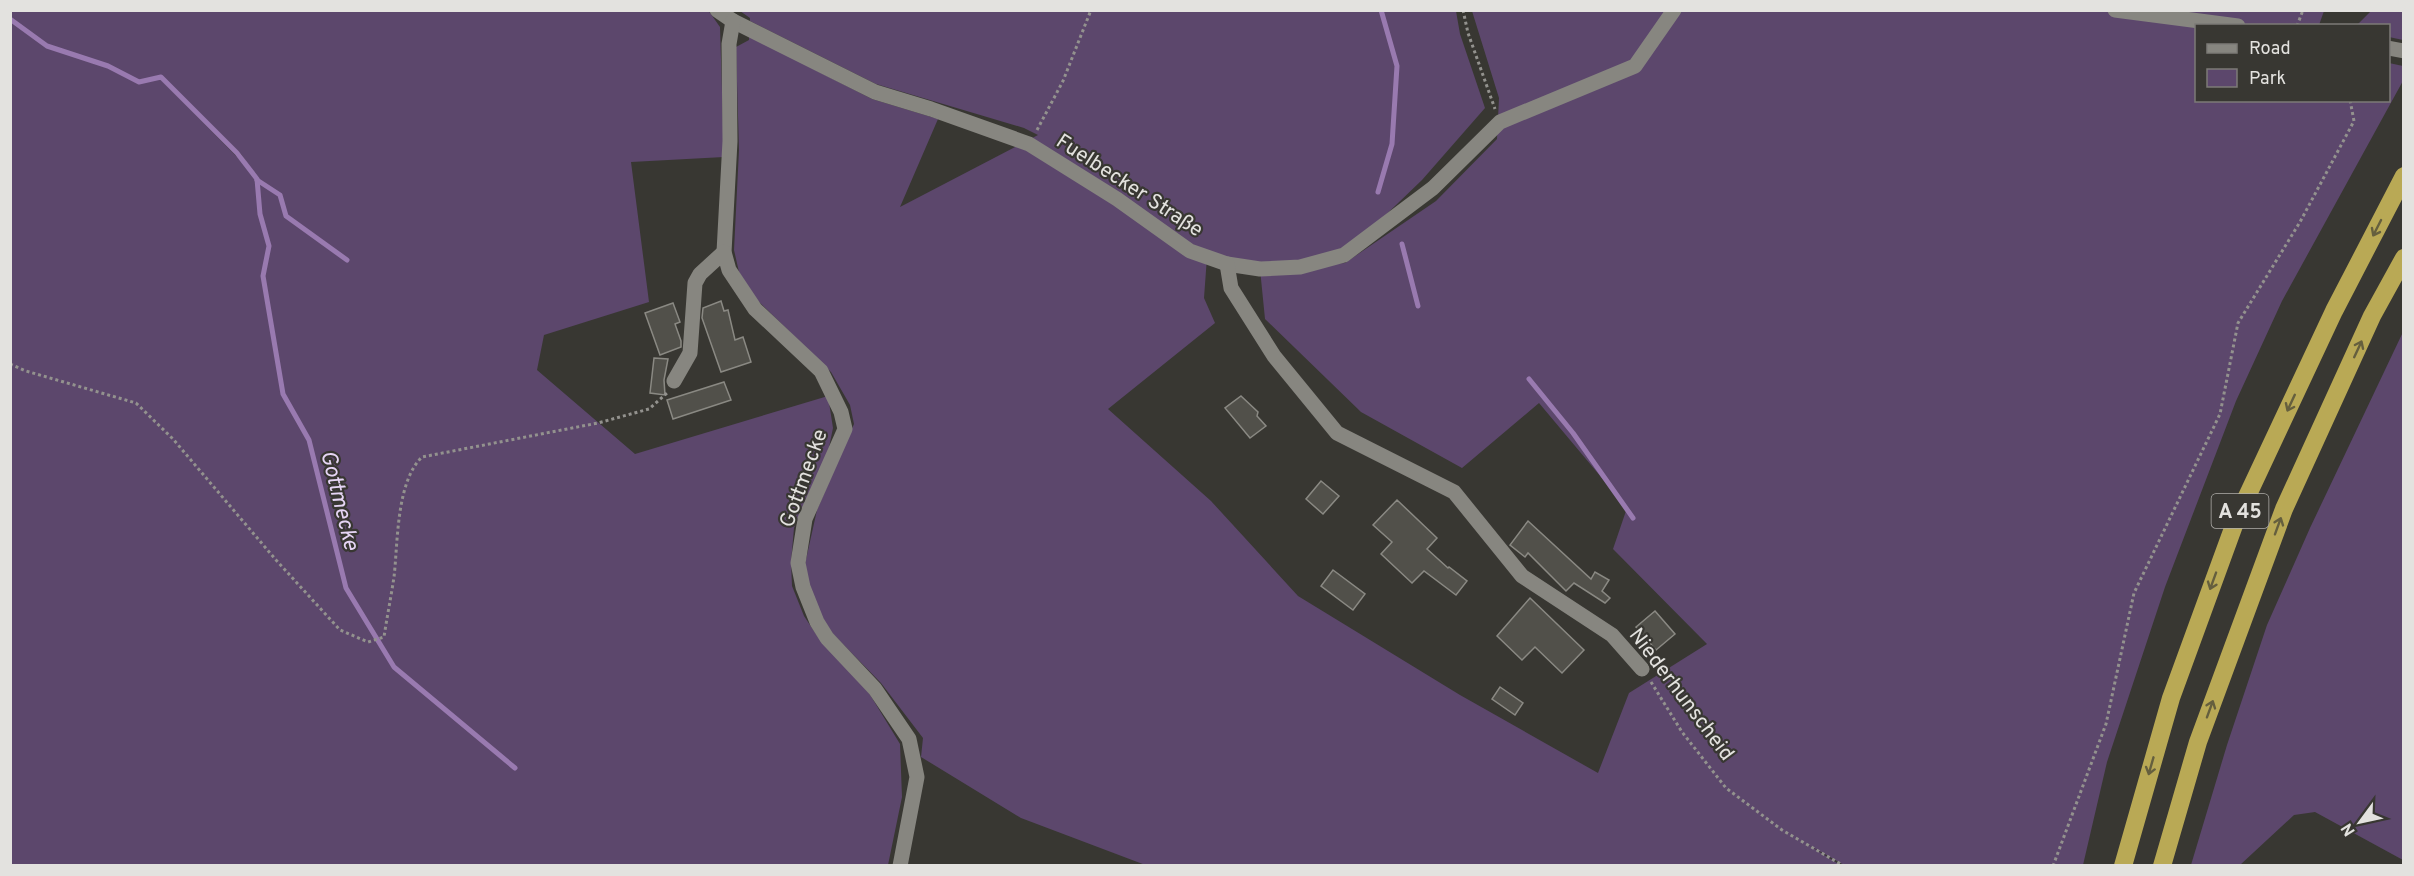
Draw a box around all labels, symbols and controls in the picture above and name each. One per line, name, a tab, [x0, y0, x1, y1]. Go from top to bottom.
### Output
legend	[2195, 24, 2390, 102]
text: Road	[2249, 38, 2291, 61]
text: Park	[2249, 68, 2286, 91]
street label: Fuelbecker Straße	[1050, 129, 1208, 244]
one-way arrow	[2371, 218, 2382, 236]
one-way arrow	[2352, 340, 2364, 358]
one-way arrow	[2284, 393, 2296, 411]
street label: Gottmecke	[774, 426, 835, 531]
water label: Gottmecke	[313, 448, 364, 554]
road number: A 45	[2212, 494, 2268, 528]
one-way arrow	[2273, 517, 2284, 536]
one-way arrow	[2207, 572, 2218, 590]
street label: Niederhunscheid	[1622, 623, 1740, 767]
one-way arrow	[2206, 700, 2217, 719]
one-way arrow	[2145, 756, 2156, 775]
north arrow	[2330, 792, 2390, 852]
text: N	[2338, 819, 2361, 839]

